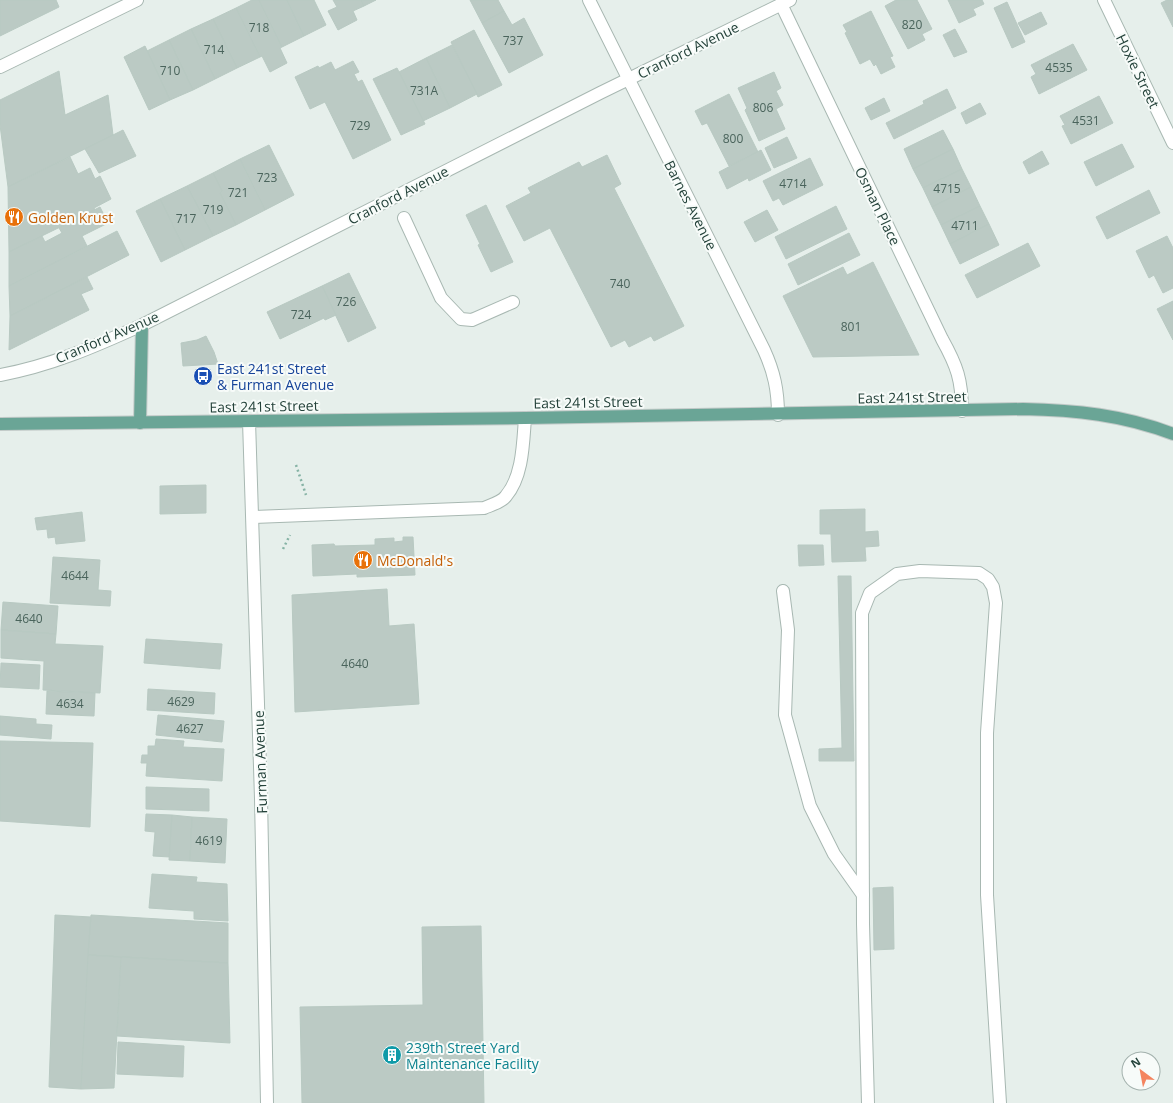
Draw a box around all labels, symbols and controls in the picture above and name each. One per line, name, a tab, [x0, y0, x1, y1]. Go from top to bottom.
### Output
house number: 820	[902, 16, 922, 33]
street label: Cranford Avenue	[634, 17, 742, 83]
house number: 718	[249, 19, 269, 36]
street label: Hoxie Street	[1112, 31, 1164, 111]
house number: 737	[503, 32, 523, 49]
house number: 714	[204, 41, 224, 58]
house number: 4535	[1045, 59, 1073, 76]
house number: 710	[160, 62, 180, 79]
house number: 731A	[410, 82, 438, 99]
house number: 806	[753, 99, 773, 116]
house number: 4531	[1072, 112, 1100, 129]
house number: 729	[350, 117, 370, 134]
house number: 800	[723, 130, 743, 147]
street label: Barnes Avenue	[660, 157, 722, 253]
street label: Cranford Avenue	[344, 161, 452, 229]
street label: Osman Place	[851, 164, 905, 248]
house number: 723	[257, 169, 277, 186]
house number: 4714	[779, 175, 807, 192]
house number: 4715	[933, 180, 961, 197]
house number: 721	[228, 184, 248, 201]
house number: 719	[203, 201, 223, 218]
restaurant icon: Golden Krust	[3, 206, 25, 228]
place label: Golden Krust	[28, 208, 113, 227]
house number: 717	[176, 210, 196, 227]
house number: 4711	[951, 217, 979, 234]
house number: 740	[610, 275, 630, 292]
house number: 726	[336, 293, 356, 310]
house number: 724	[291, 306, 311, 323]
street label: Cranford Avenue	[52, 307, 162, 367]
house number: 801	[841, 318, 861, 335]
place label: East 241st Street & Furman Avenue	[217, 359, 334, 394]
bus stop icon: East 241st Street & Furman Avenue	[192, 365, 214, 387]
street label: East 241st Street	[857, 387, 967, 407]
street label: East 241st Street	[533, 392, 643, 412]
street label: East 241st Street	[209, 396, 319, 416]
restaurant icon: McDonald's	[352, 549, 374, 571]
place label: McDonald's	[377, 551, 453, 570]
house number: 4644	[61, 567, 89, 584]
house number: 4640	[15, 610, 43, 627]
house number: 4640	[341, 655, 369, 672]
house number: 4629	[167, 693, 195, 710]
house number: 4634	[56, 695, 84, 712]
street label: Furman Avenue	[249, 710, 271, 814]
house number: 4627	[176, 720, 204, 737]
house number: 4619	[195, 832, 223, 849]
place label: 239th Street Yard Maintenance Facility	[406, 1038, 540, 1073]
building icon: 239th Street Yard Maintenance Facility	[381, 1044, 403, 1066]
north arrow	[1121, 1051, 1161, 1091]
text: N	[1128, 1053, 1143, 1071]

